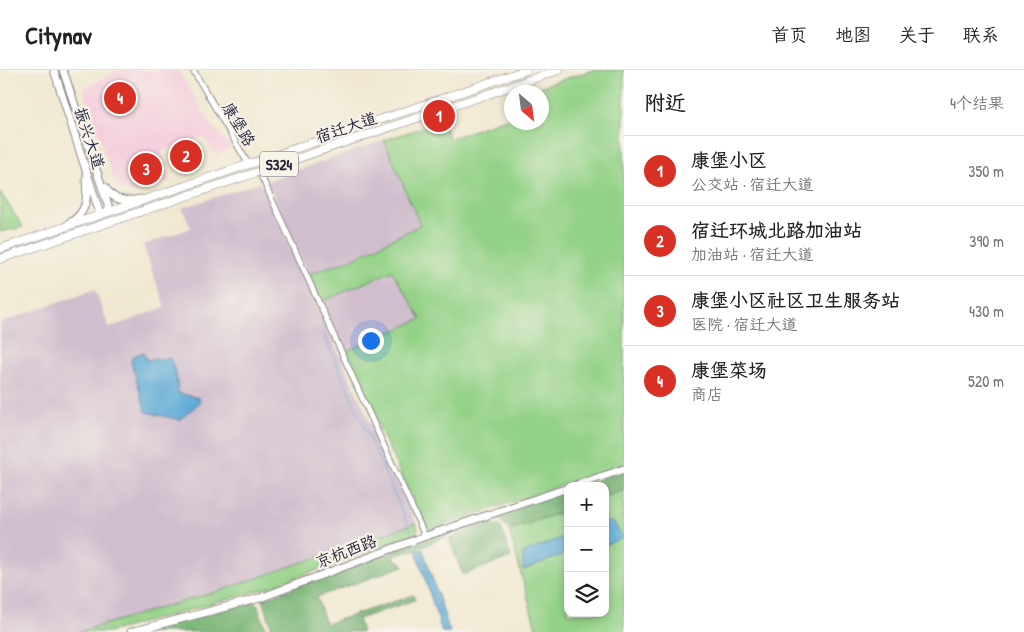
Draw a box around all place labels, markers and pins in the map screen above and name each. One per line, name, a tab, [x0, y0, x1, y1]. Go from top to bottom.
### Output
pin: 4	[104, 79, 136, 117]
pin: 1	[423, 97, 455, 135]
pin: 2	[170, 137, 202, 175]
pin: 3	[130, 150, 162, 188]

